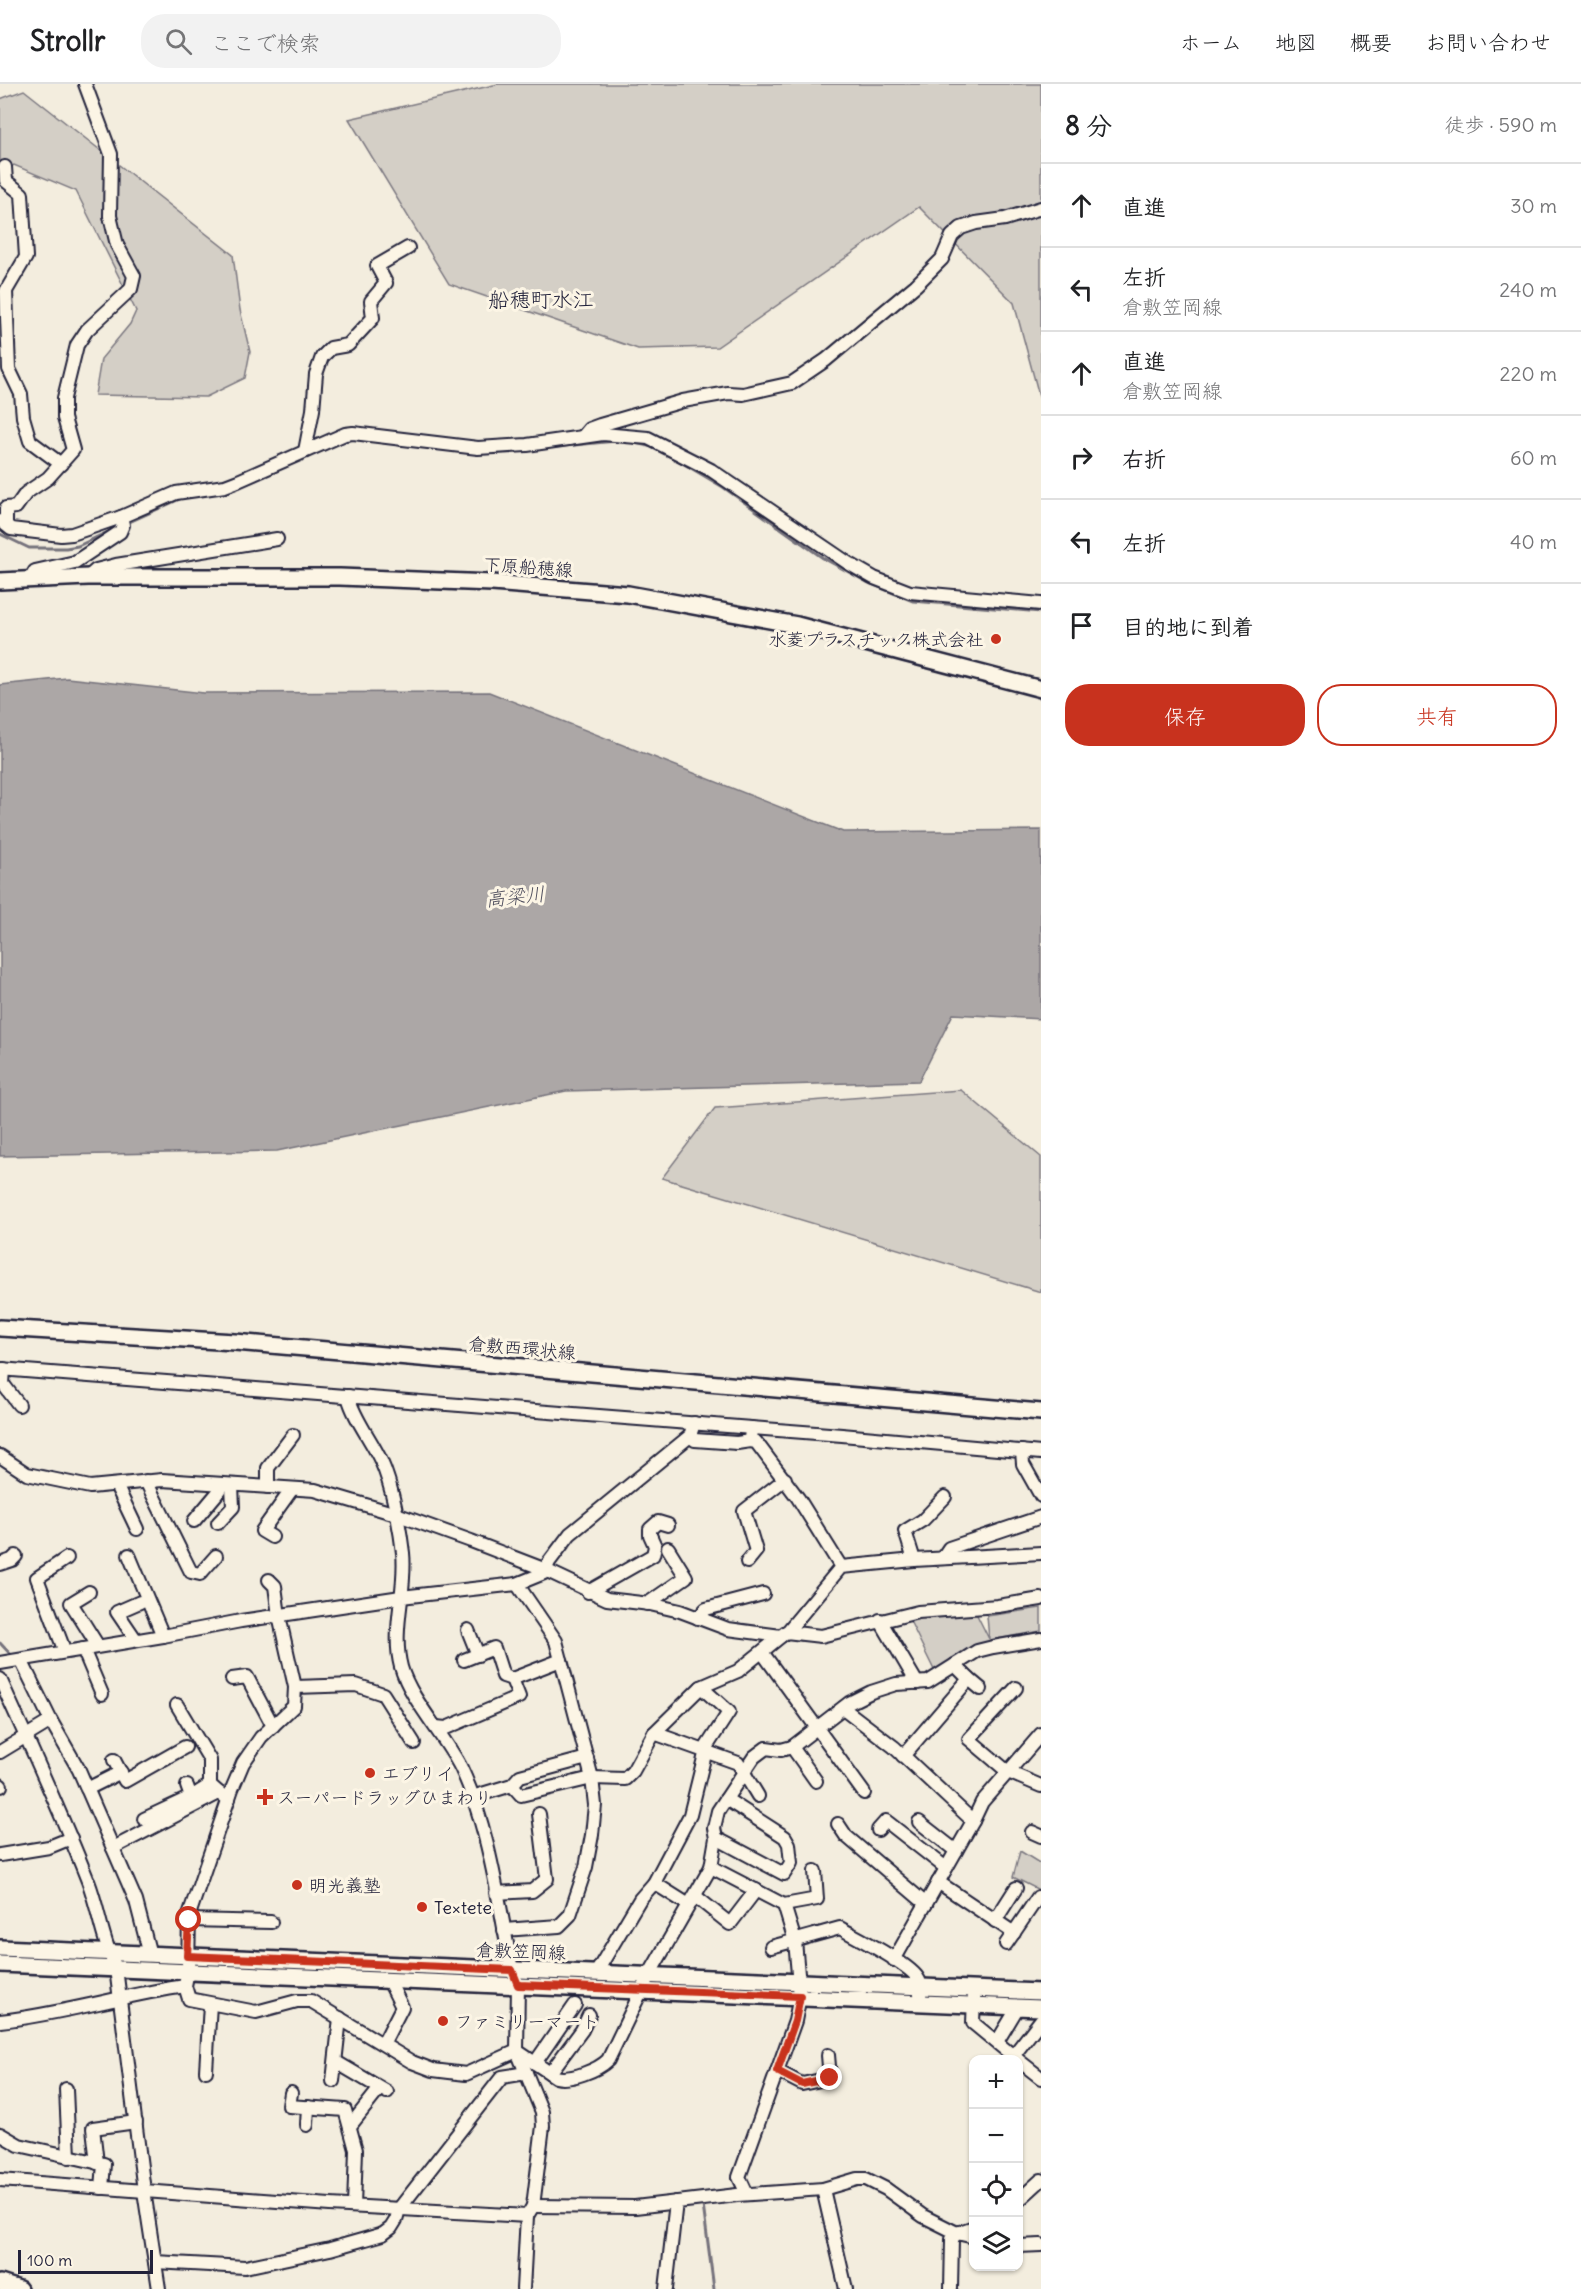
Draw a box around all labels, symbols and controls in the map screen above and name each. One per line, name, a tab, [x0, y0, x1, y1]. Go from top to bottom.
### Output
search box	[141, 14, 561, 68]
text: Strollr	[30, 23, 105, 59]
icon: search	[162, 25, 195, 58]
text: ここで検索	[210, 29, 320, 57]
text: ホーム	[1180, 29, 1242, 56]
text: 地図	[1275, 29, 1317, 56]
text: 概要	[1350, 29, 1392, 56]
text: お問い合わせ	[1425, 29, 1551, 56]
text: 8 分	[1065, 109, 1112, 142]
text: 徒歩 · 590 m	[1445, 112, 1557, 137]
icon: ahead	[1065, 189, 1098, 222]
text: 直進	[1122, 193, 1166, 221]
text: 30 m	[1510, 193, 1557, 218]
text: 左折	[1122, 263, 1166, 291]
icon: left	[1065, 273, 1098, 306]
text: 240 m	[1499, 277, 1557, 302]
district label: 船穂町水江	[489, 286, 594, 313]
text: 倉敷笠岡線	[1122, 294, 1222, 319]
text: 直進	[1122, 347, 1166, 375]
icon: ahead	[1065, 357, 1098, 390]
text: 220 m	[1500, 361, 1557, 386]
text: 倉敷笠岡線	[1122, 378, 1222, 403]
icon: right	[1065, 441, 1098, 474]
text: 右折	[1122, 445, 1166, 473]
text: 60 m	[1510, 445, 1557, 470]
icon: left	[1065, 525, 1098, 558]
text: 左折	[1122, 529, 1166, 557]
text: 40 m	[1510, 529, 1557, 554]
street label: 下原船穂線	[482, 552, 574, 582]
icon: arrive	[1065, 609, 1098, 642]
text: 目的地に到着	[1122, 613, 1254, 641]
place label: 水菱プラスチック株式会社	[768, 628, 984, 651]
marker: 水菱プラスチック株式会社	[989, 632, 1003, 646]
button: 保存	[1065, 684, 1305, 746]
button: 共有	[1317, 684, 1557, 746]
water label: 高梁川	[484, 880, 546, 912]
street label: 倉敷西環状線	[467, 1332, 577, 1364]
place label: エブリイ	[382, 1762, 454, 1785]
marker: エブリイ	[363, 1766, 377, 1780]
place label: スーパードラッグひまわり	[277, 1786, 492, 1809]
marker: スーパードラッグひまわり	[258, 1790, 272, 1804]
place label: 明光義塾	[309, 1874, 381, 1897]
marker: 明光義塾	[290, 1878, 304, 1892]
place label: Te×tete	[434, 1896, 492, 1919]
marker: Te×tete	[415, 1900, 429, 1914]
route start	[175, 1906, 201, 1932]
street label: 倉敷笠岡線	[476, 1938, 566, 1964]
place label: ファミリーマート	[455, 2010, 599, 2033]
marker: ファミリーマート	[436, 2014, 450, 2028]
map controls	[969, 2055, 1023, 2271]
button: +	[969, 2055, 1023, 2109]
route end	[816, 2064, 842, 2090]
button: −	[969, 2109, 1023, 2163]
button: locate	[969, 2163, 1023, 2217]
button: layers	[969, 2217, 1023, 2271]
scale bar	[18, 2247, 153, 2274]
text: 100 m	[27, 2250, 72, 2270]

